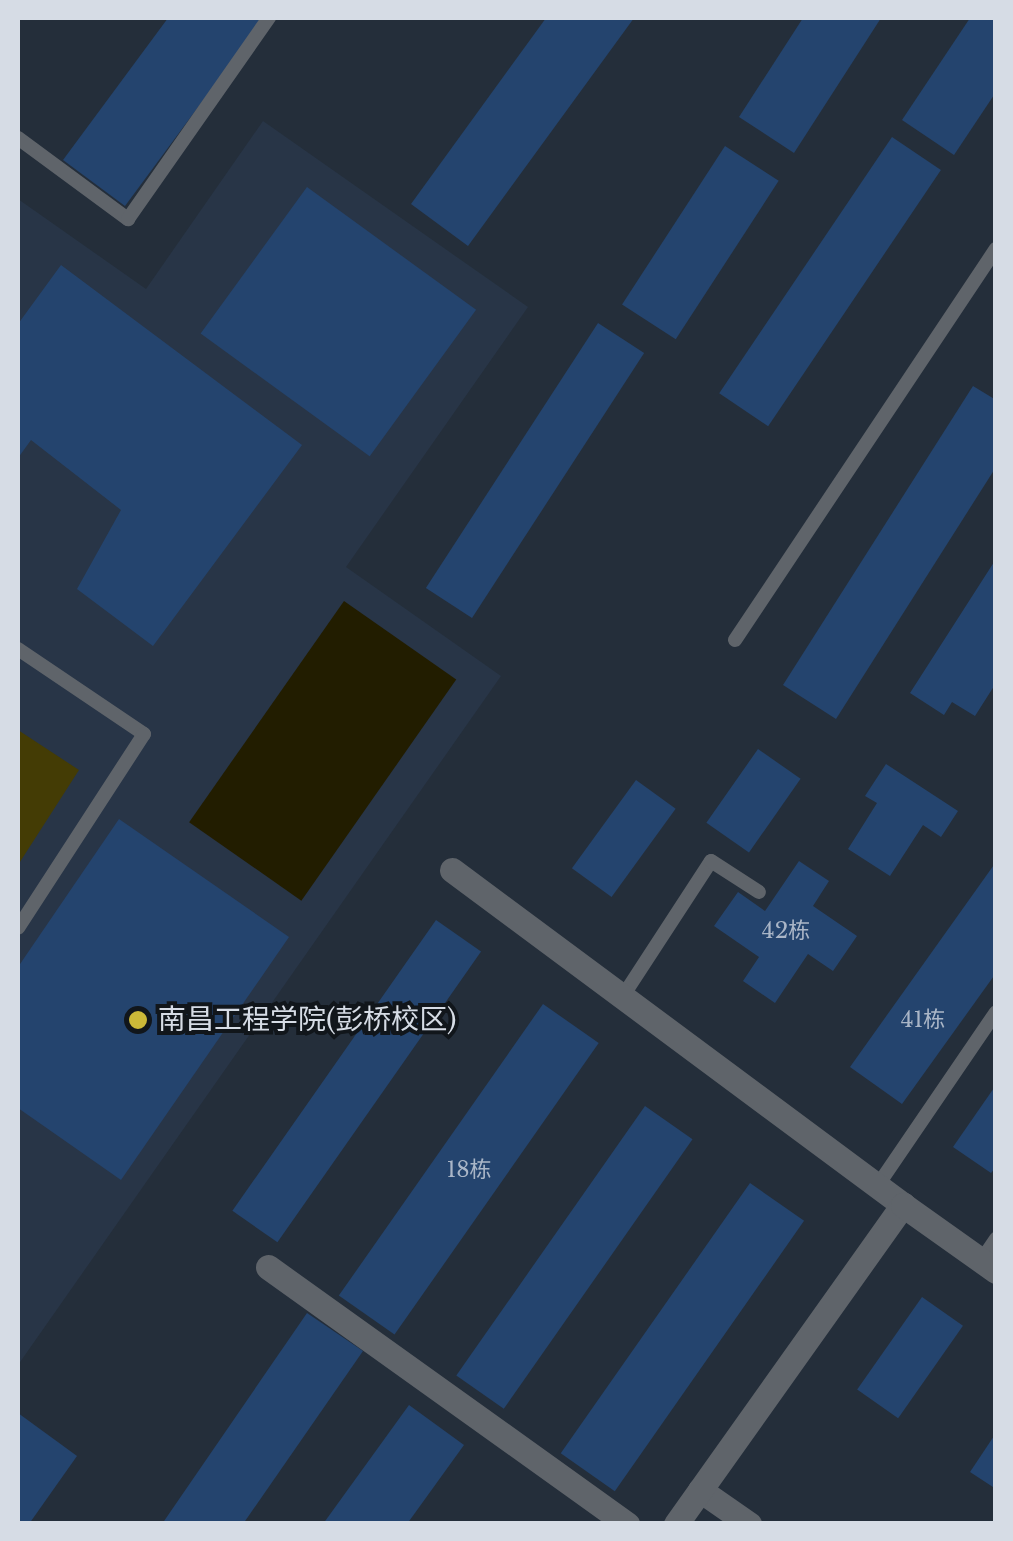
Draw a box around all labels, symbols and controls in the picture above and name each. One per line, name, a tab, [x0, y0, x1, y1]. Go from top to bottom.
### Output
house number: 42栋	[762, 918, 810, 944]
place label: 南昌工程学院(彭桥校区)	[158, 1003, 457, 1037]
house number: 41栋	[901, 1007, 945, 1033]
marker: 南昌工程学院(彭桥校区)	[127, 1009, 149, 1031]
house number: 18栋	[446, 1157, 492, 1183]

